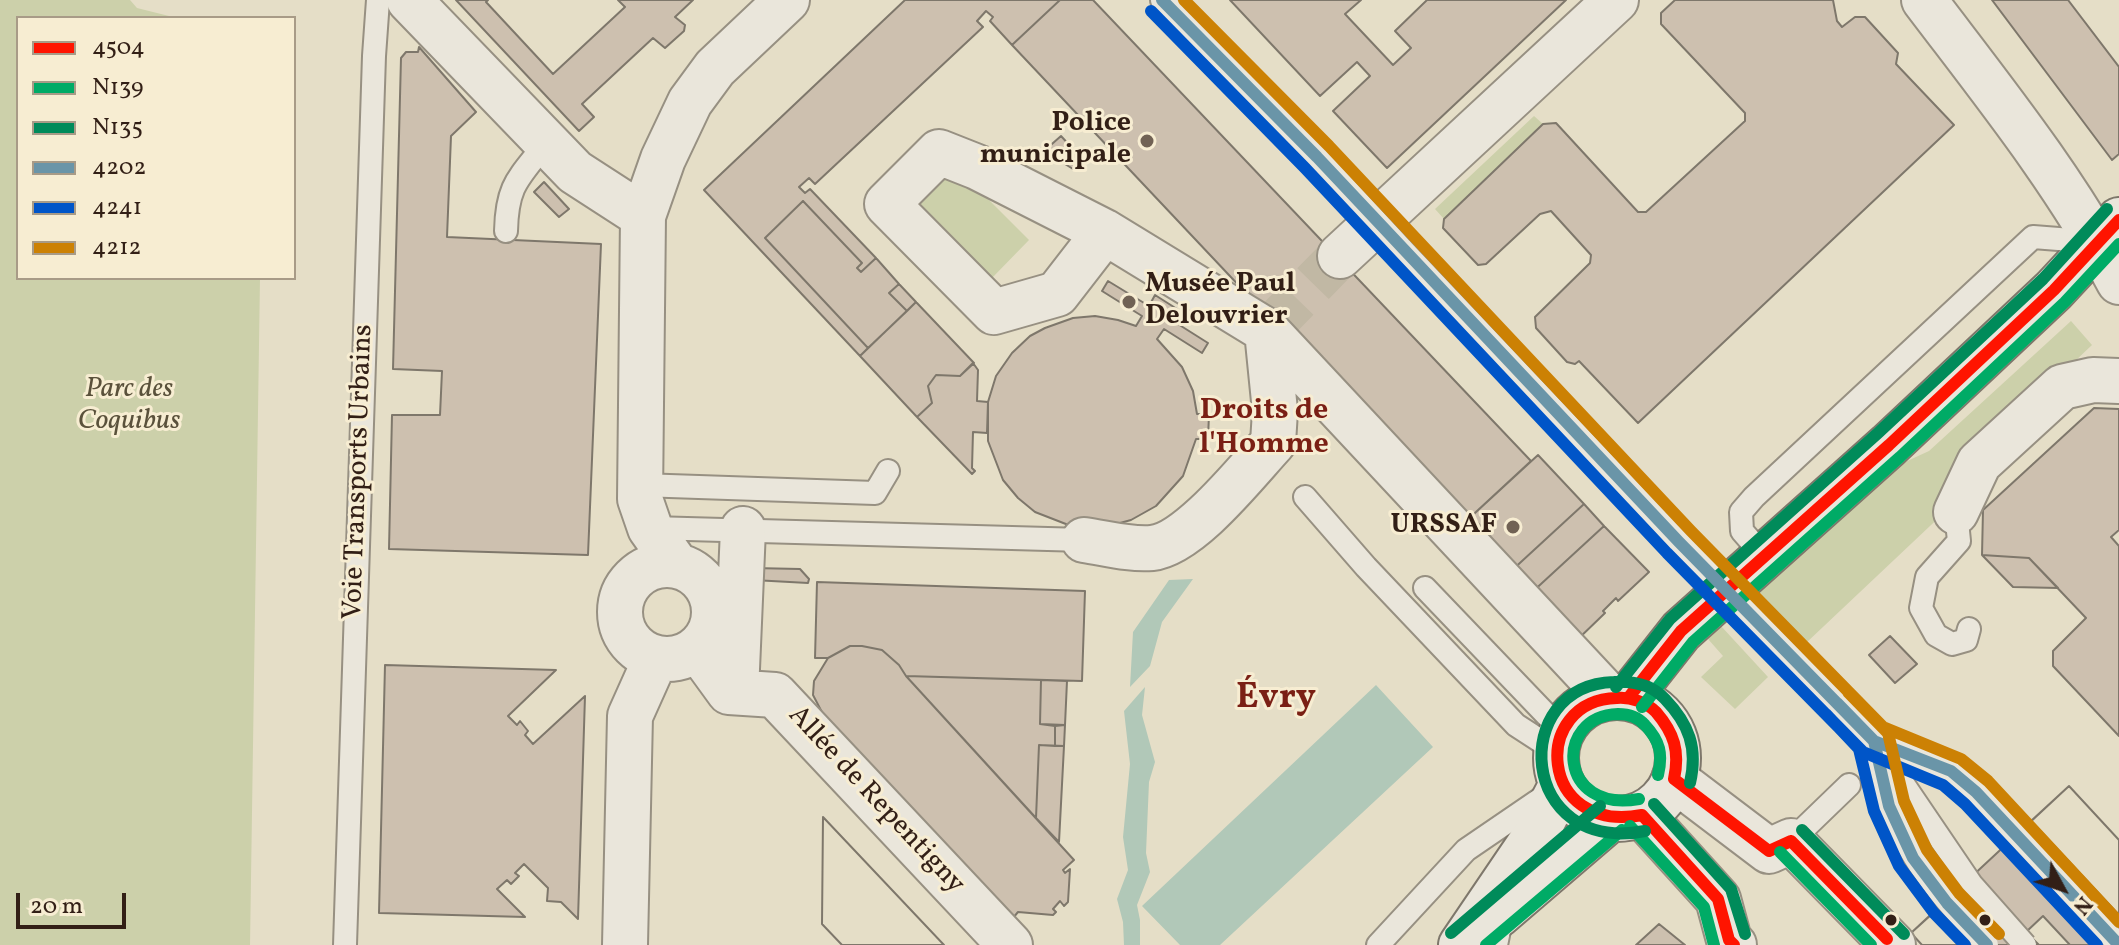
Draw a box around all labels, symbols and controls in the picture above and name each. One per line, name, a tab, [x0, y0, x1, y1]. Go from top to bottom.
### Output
legend	[16, 16, 296, 280]
text: 4504	[92, 31, 145, 65]
text: N139	[92, 71, 143, 105]
place label: Police municipale	[980, 108, 1131, 174]
text: N135	[92, 111, 143, 145]
marker: Police municipale	[1138, 132, 1156, 150]
text: 4202	[92, 151, 146, 185]
text: 4241	[92, 191, 142, 225]
text: 4212	[92, 231, 141, 265]
place label: Musée Paul Delouvrier	[1145, 269, 1295, 335]
marker: Musée Paul Delouvrier	[1120, 293, 1138, 311]
street label: Voie Transports Urbains	[338, 324, 382, 620]
park label: Parc des Coquibus	[78, 374, 180, 440]
district label: Droits de l'Homme	[1199, 394, 1329, 464]
place label: URSSAF	[1390, 510, 1497, 544]
marker: URSSAF	[1504, 518, 1522, 536]
district label: Évry	[1236, 678, 1316, 722]
street label: Allée de Repentigny	[779, 700, 971, 902]
north arrow	[2023, 849, 2103, 929]
scale bar	[20, 877, 130, 927]
text: N	[2065, 889, 2099, 921]
text: 20 m	[30, 890, 83, 924]
unlabelled marker	[1883, 912, 1899, 928]
unlabelled marker	[1977, 912, 1993, 928]

